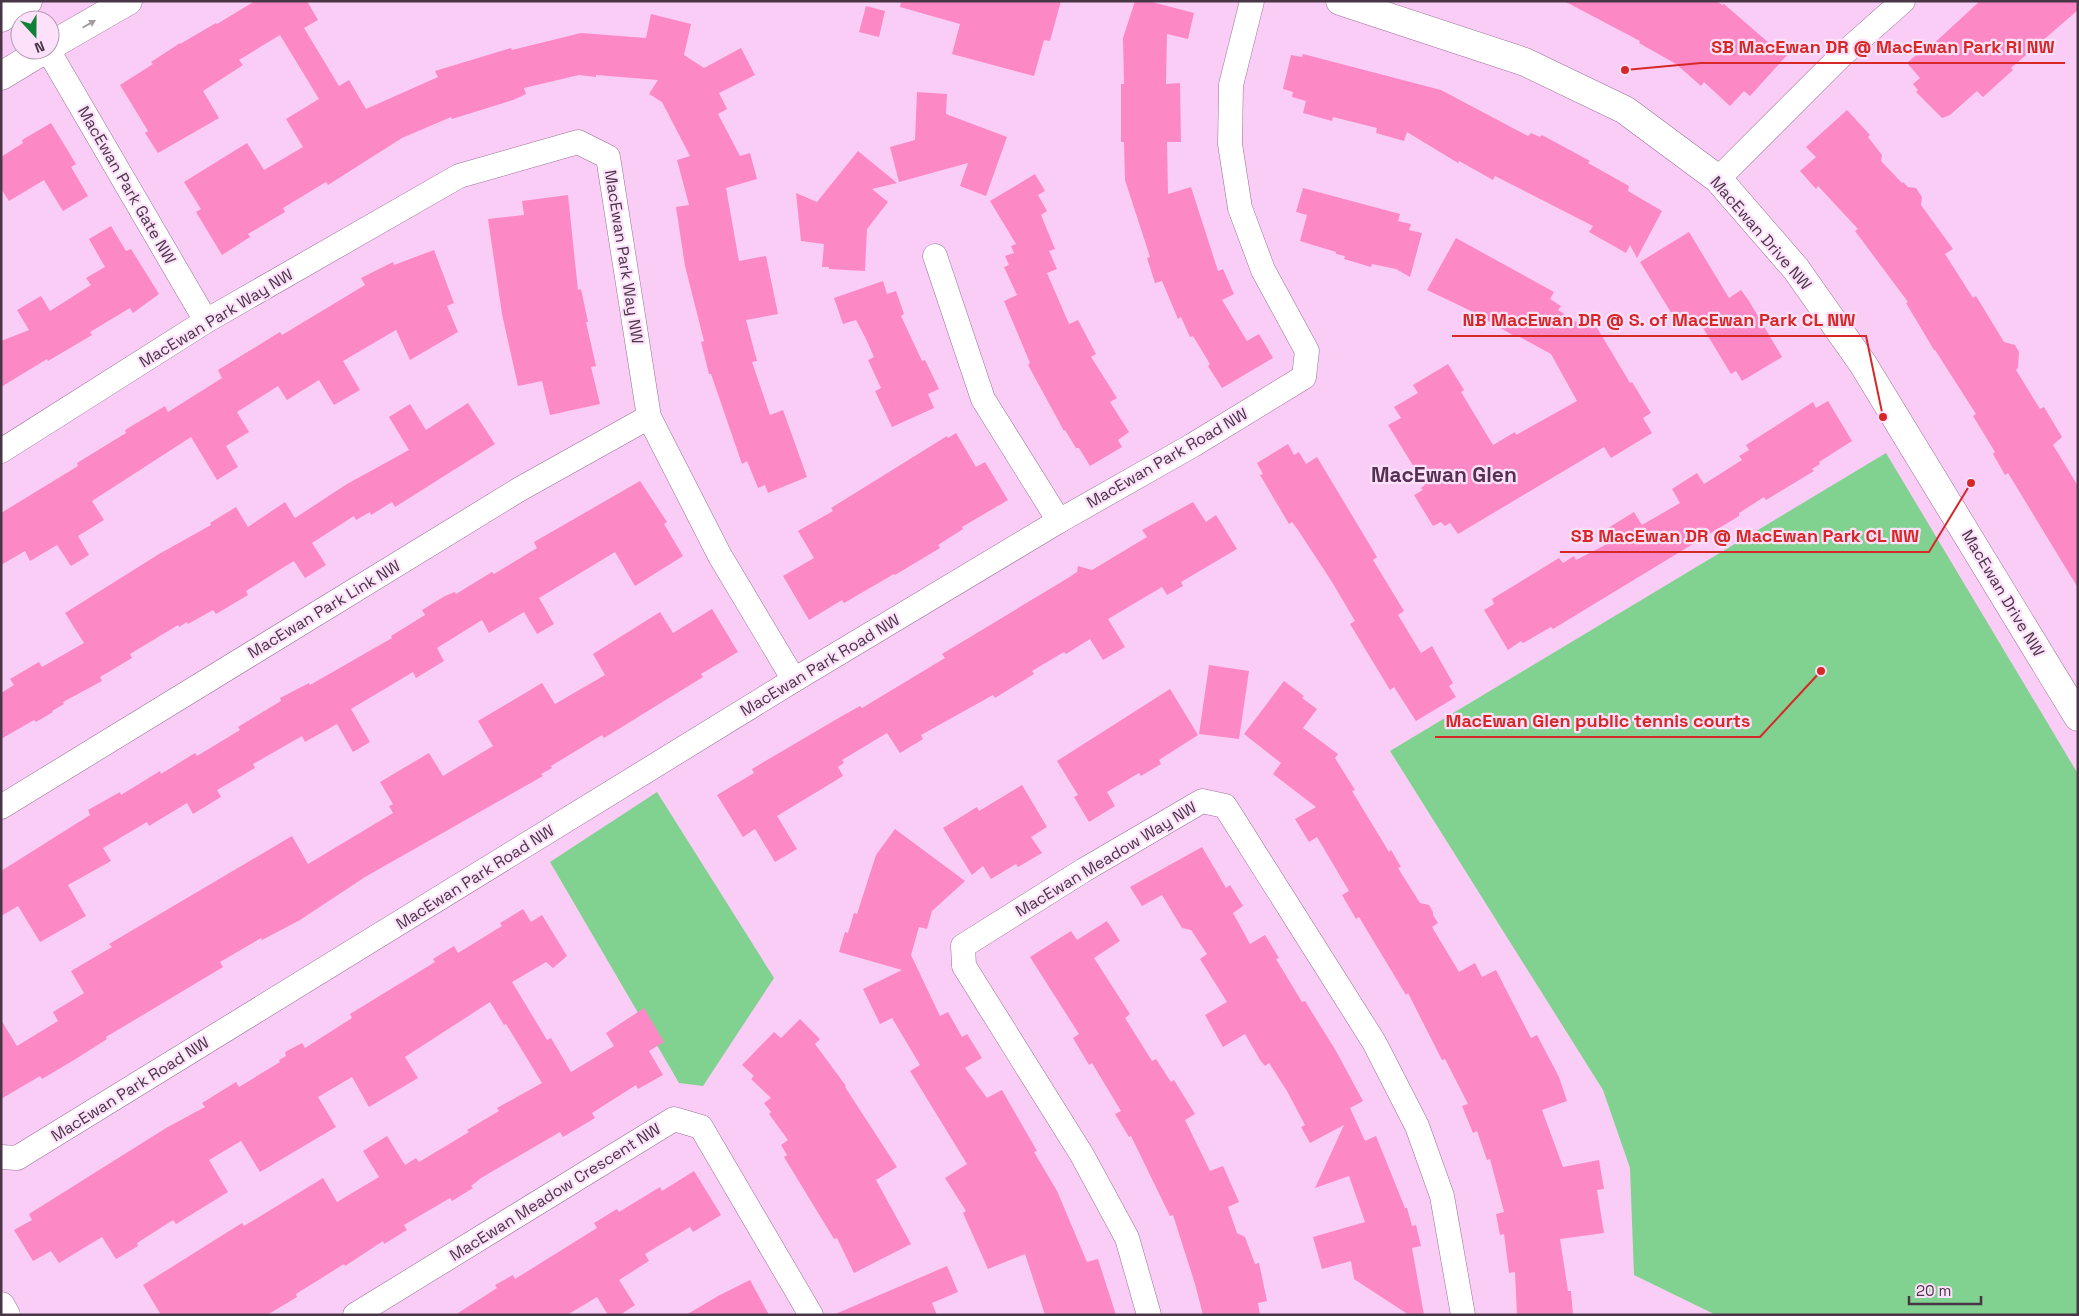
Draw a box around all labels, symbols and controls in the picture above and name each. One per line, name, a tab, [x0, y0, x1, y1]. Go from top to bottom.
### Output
north arrow	[10, 10, 60, 60]
one-way arrow	[82, 19, 96, 28]
callout: SB MacEwan DR @ MacEwan Park RI NW	[1701, 30, 2065, 63]
text: SB MacEwan DR @ MacEwan Park RI NW	[1711, 35, 2055, 58]
text: N	[32, 37, 47, 57]
street label: MacEwan Park Gate NW	[73, 102, 181, 268]
street label: MacEwan Park Way NW	[600, 169, 648, 345]
street label: MacEwan Drive NW	[1706, 172, 1816, 294]
street label: MacEwan Park Way NW	[135, 264, 297, 372]
callout: NB MacEwan DR @ S. of MacEwan Park CL NW	[1452, 303, 1866, 336]
text: NB MacEwan DR @ S. of MacEwan Park CL NW	[1463, 308, 1855, 331]
street label: MacEwan Park Road NW	[1083, 403, 1251, 513]
district label: MacEwan Glen	[1371, 461, 1517, 488]
callout: SB MacEwan DR @ MacEwan Park CL NW	[1560, 519, 1929, 552]
text: SB MacEwan DR @ MacEwan Park CL NW	[1571, 524, 1919, 547]
street label: MacEwan Drive NW	[1957, 526, 2049, 660]
street label: MacEwan Park Link NW	[244, 555, 404, 663]
street label: MacEwan Park Road NW	[736, 609, 904, 721]
callout: MacEwan Glen public tennis courts	[1435, 704, 1760, 737]
text: MacEwan Glen public tennis courts	[1446, 709, 1750, 732]
street label: MacEwan Meadow Way NW	[1012, 797, 1200, 921]
street label: MacEwan Park Road NW	[392, 820, 558, 934]
street label: MacEwan Park Road NW	[47, 1032, 213, 1146]
street label: MacEwan Meadow Crescent NW	[446, 1118, 664, 1266]
scale bar	[1909, 1274, 1982, 1306]
text: 20 m	[1916, 1281, 1951, 1300]

